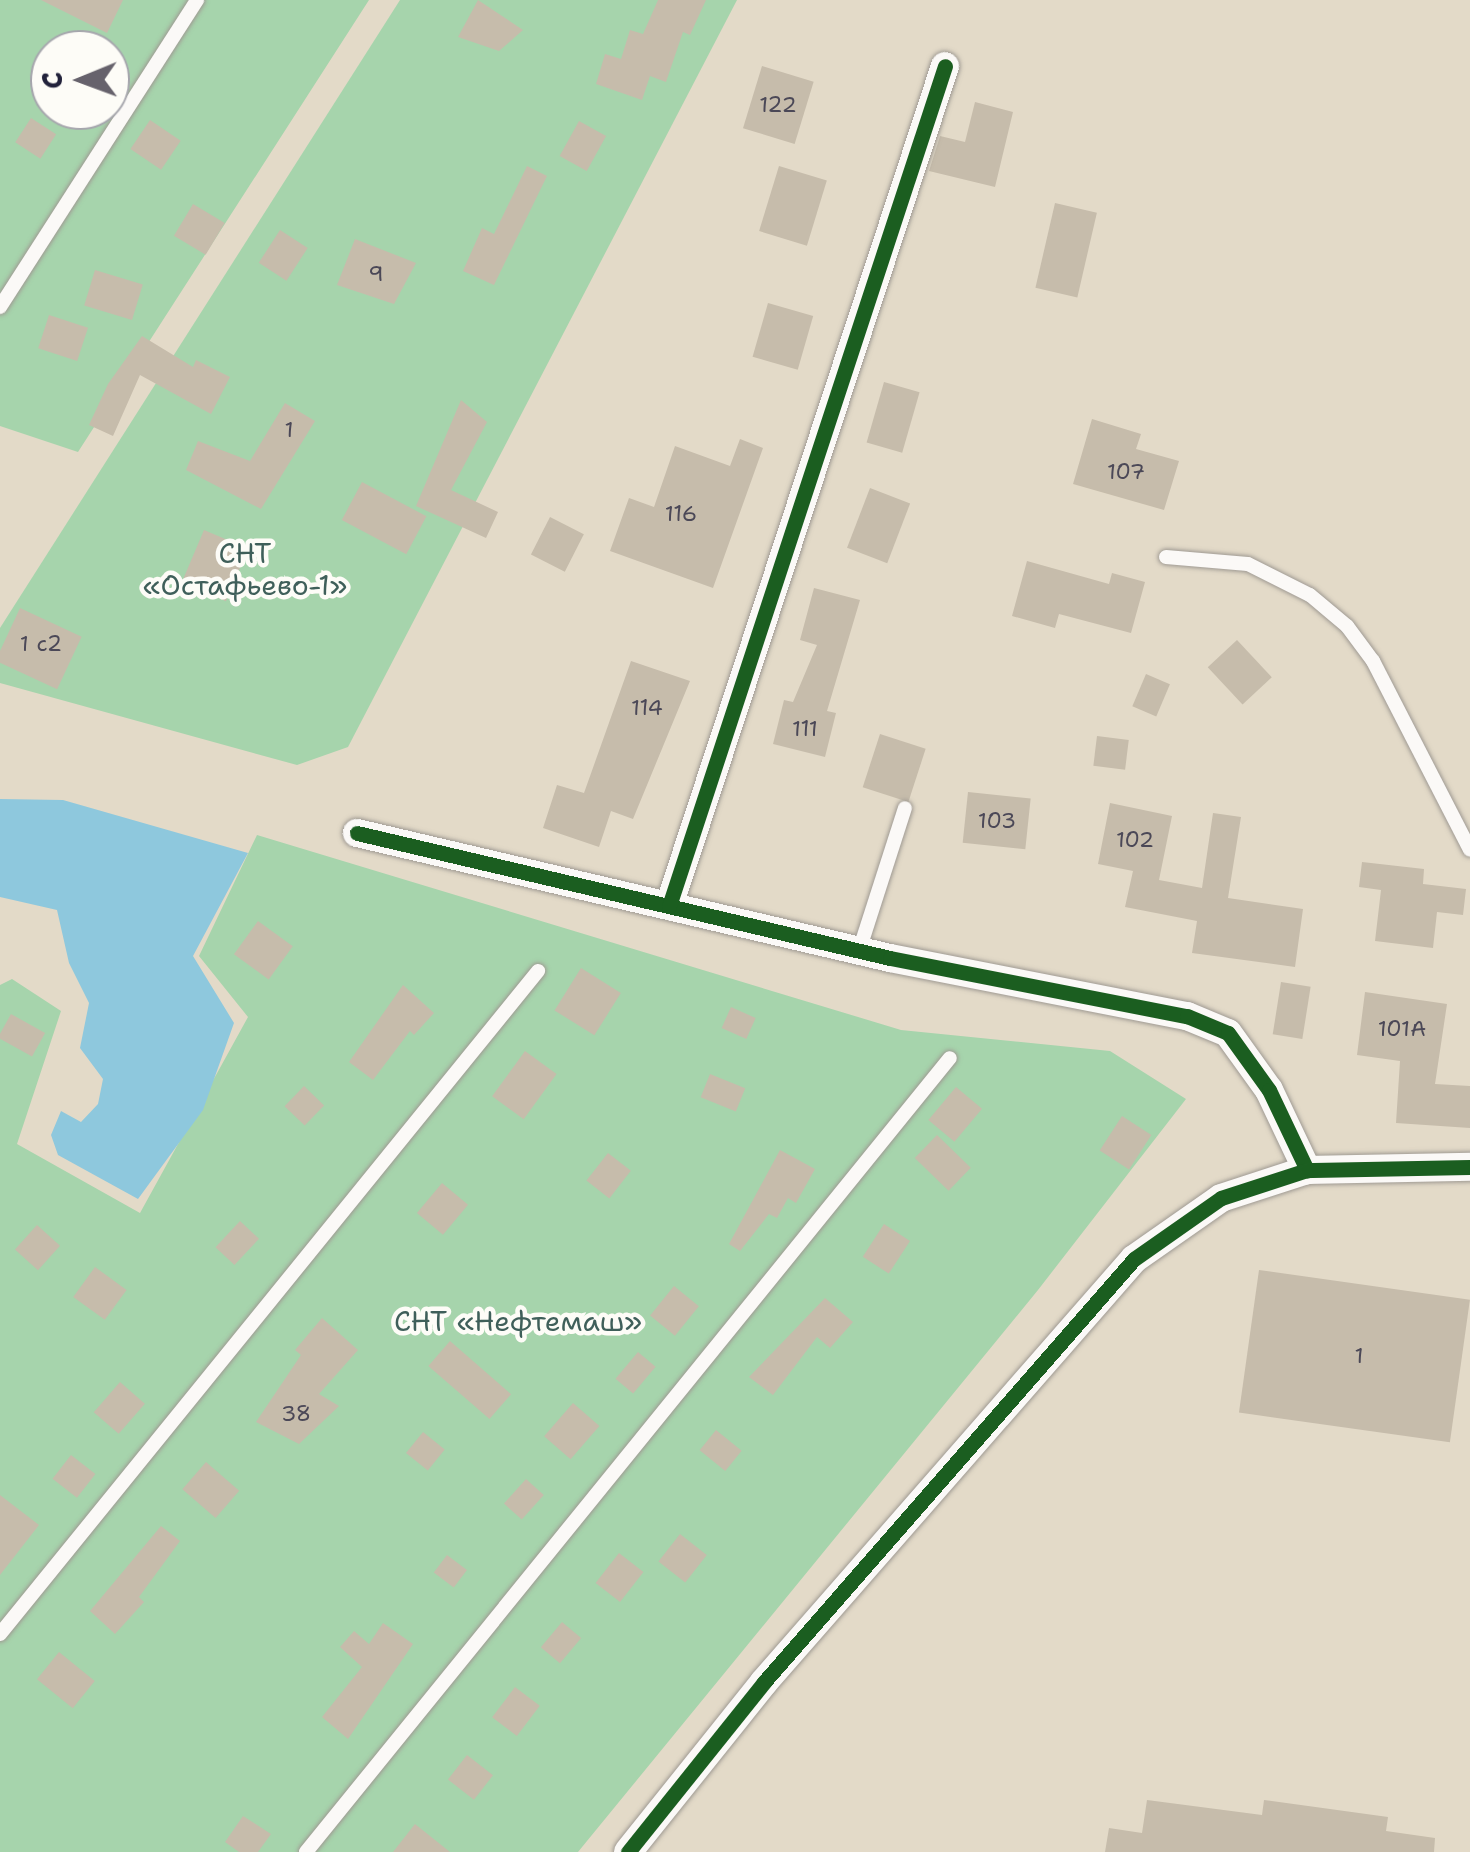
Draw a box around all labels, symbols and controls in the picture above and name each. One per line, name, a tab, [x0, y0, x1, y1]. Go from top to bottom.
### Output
north arrow	[30, 30, 130, 130]
text: С	[33, 72, 71, 89]
house number: 122	[759, 92, 797, 118]
house number: 9	[368, 261, 384, 287]
house number: 1	[284, 417, 294, 443]
house number: 107	[1107, 459, 1145, 485]
house number: 116	[665, 501, 697, 527]
park label: СНТ «Остафьево-1»	[143, 536, 347, 602]
house number: 1 с2	[20, 631, 62, 657]
house number: 114	[631, 695, 663, 721]
house number: 111	[792, 716, 818, 742]
house number: 103	[978, 808, 1016, 834]
house number: 102	[1116, 827, 1154, 853]
house number: 101А	[1378, 1016, 1426, 1042]
park label: СНТ «Нефтемаш»	[394, 1304, 642, 1338]
house number: 1	[1354, 1343, 1364, 1369]
house number: 38	[281, 1401, 311, 1427]

